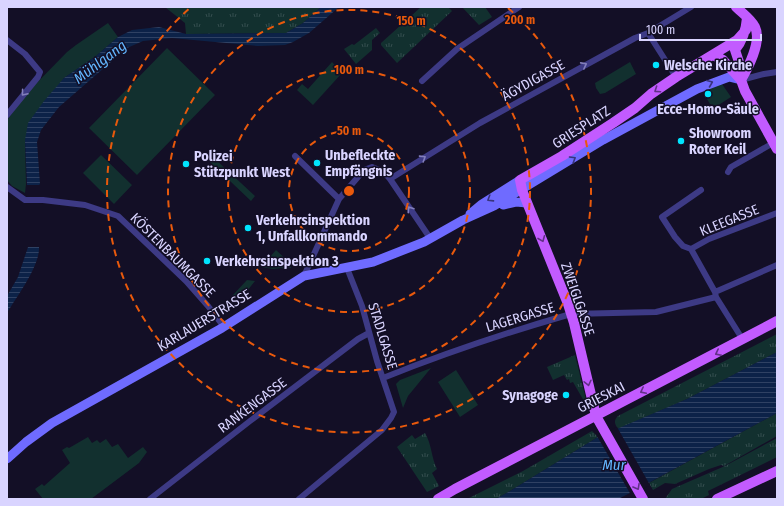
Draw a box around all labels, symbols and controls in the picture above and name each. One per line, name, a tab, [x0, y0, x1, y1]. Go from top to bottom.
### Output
text: 200 m	[504, 13, 535, 27]
text: 150 m	[396, 14, 426, 28]
scale bar	[640, 16, 761, 42]
text: 100 m	[646, 23, 675, 37]
water label: Mühlgang	[70, 36, 130, 88]
street label: ÄGYDIGASSE	[499, 56, 568, 105]
place label: Welsche Kirche	[664, 57, 752, 74]
marker: Welsche Kirche	[651, 60, 661, 70]
text: 100 m	[334, 63, 364, 77]
one-way arrow	[580, 63, 587, 70]
one-way arrow	[706, 80, 713, 88]
one-way arrow	[654, 85, 661, 93]
one-way arrow	[21, 89, 28, 96]
marker: Ecce-Homo-Säule	[703, 89, 713, 99]
place label: Ecce-Homo-Säule	[657, 101, 759, 118]
street label: GRIESPLATZ	[549, 102, 614, 152]
text: 50 m	[337, 124, 361, 138]
place label: Showroom Roter Keil	[689, 125, 751, 158]
marker: Showroom Roter Keil	[676, 136, 686, 146]
place label: Unbefleckte Empfängnis	[325, 147, 395, 180]
place label: Polizei Stützpunkt West	[194, 148, 291, 181]
one-way arrow	[419, 155, 426, 163]
one-way arrow	[569, 157, 576, 164]
marker: Unbefleckte Empfängnis	[312, 158, 322, 168]
marker: Polizei Stützpunkt West	[181, 159, 191, 169]
centre of rings	[342, 184, 356, 198]
one-way arrow	[488, 194, 495, 201]
street label: KLEEGASSE	[697, 201, 762, 240]
one-way arrow	[408, 206, 415, 213]
street label: KÖSTENBAUMGASSE	[127, 209, 220, 302]
place label: Verkehrsinspektion 1, Unfallkommando	[255, 212, 370, 245]
marker: Verkehrsinspektion 1, Unfallkommando	[243, 223, 253, 233]
one-way arrow	[537, 236, 545, 243]
place label: Verkehrsinspektion 3	[214, 253, 339, 270]
marker: Verkehrsinspektion 3	[202, 256, 212, 266]
street label: ZWEIGLGASSE	[557, 260, 598, 339]
street label: KARLAUERSTRASSE	[154, 285, 255, 355]
street label: LAGERGASSE	[484, 299, 557, 336]
street label: STADLGASSE	[364, 301, 401, 372]
one-way arrow	[714, 348, 722, 355]
street label: RANKENGASSE	[215, 374, 290, 437]
street label: GRIESKAI	[575, 378, 628, 417]
one-way arrow	[583, 380, 591, 386]
one-way arrow	[640, 386, 648, 394]
place label: Synagoge	[502, 387, 558, 404]
marker: Synagoge	[561, 390, 571, 400]
water label: Mur	[602, 456, 627, 474]
one-way arrow	[632, 483, 639, 490]

